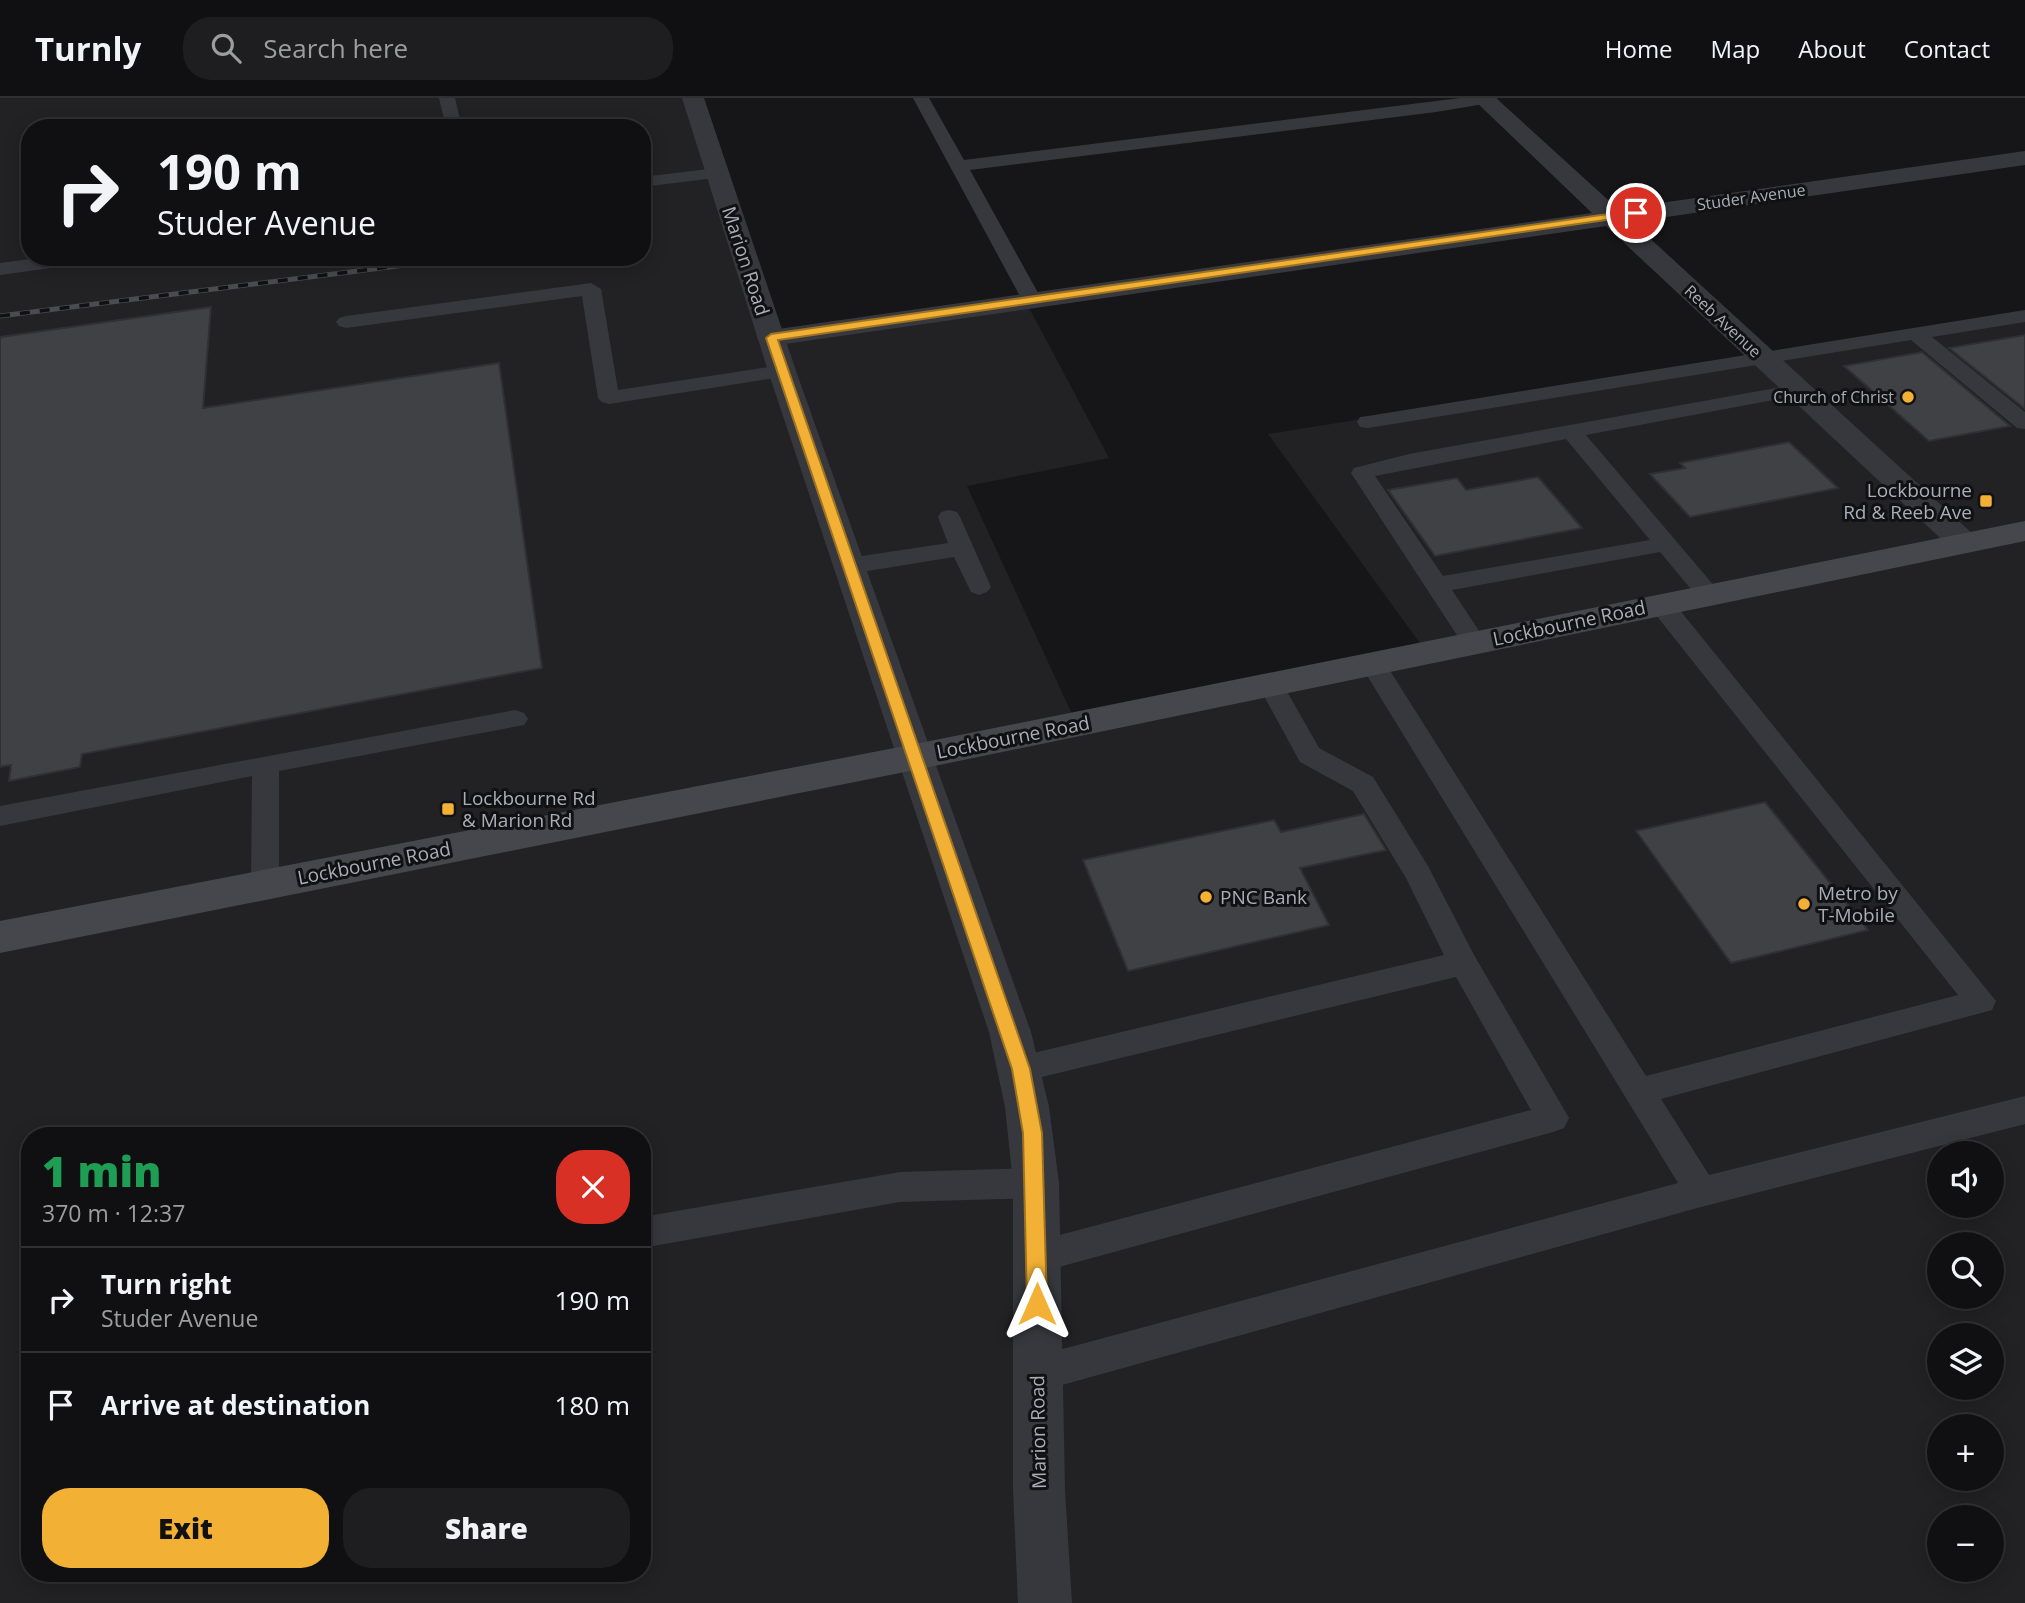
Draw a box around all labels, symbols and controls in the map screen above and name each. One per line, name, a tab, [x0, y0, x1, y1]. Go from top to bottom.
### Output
search box	[183, 17, 673, 80]
text: Turnly	[35, 26, 141, 71]
icon: search	[207, 29, 245, 67]
text: Search here	[263, 30, 408, 66]
text: Home	[1605, 32, 1673, 65]
text: Map	[1711, 32, 1760, 65]
text: About	[1798, 32, 1866, 65]
text: Contact	[1904, 32, 1990, 65]
text: 190 m	[157, 138, 302, 204]
icon: right	[42, 147, 133, 238]
street label: Studer Avenue	[1695, 178, 1807, 216]
pin	[1606, 183, 1666, 243]
icon: arrive	[1617, 194, 1655, 232]
text: Studer Avenue	[157, 201, 376, 244]
street label: Marion Road	[716, 203, 776, 319]
street label: Reeb Avenue	[1680, 280, 1766, 362]
place label: Church of Christ	[1773, 386, 1894, 408]
marker: Church of Christ	[1900, 389, 1916, 405]
place label: Lockbourne Rd & Reeb Ave	[1843, 477, 1972, 525]
marker: Lockbourne Rd & Reeb Ave	[1978, 493, 1994, 509]
street label: Lockbourne Road	[1490, 594, 1648, 652]
street label: Lockbourne Road	[934, 709, 1092, 765]
place label: Lockbourne Rd & Marion Rd	[462, 785, 596, 833]
marker: Lockbourne Rd & Marion Rd	[440, 801, 456, 817]
street label: Lockbourne Road	[295, 835, 453, 891]
place label: Metro by T-Mobile	[1818, 880, 1898, 928]
place label: PNC Bank	[1220, 884, 1307, 910]
marker: PNC Bank	[1198, 889, 1214, 905]
marker: Metro by T-Mobile	[1796, 896, 1812, 912]
map controls	[1927, 1141, 2004, 1582]
button: sound	[1927, 1141, 2004, 1218]
text: 1 min	[42, 1142, 161, 1199]
button: close	[556, 1150, 630, 1224]
text: 370 m · 12:37	[42, 1197, 185, 1229]
button: search	[1927, 1232, 2004, 1309]
text: Turn right	[101, 1266, 232, 1302]
position arrow	[1000, 1267, 1074, 1341]
icon: right	[42, 1281, 80, 1319]
text: 190 m	[555, 1282, 630, 1318]
text: Studer Avenue	[101, 1302, 258, 1334]
button: layers	[1927, 1323, 2004, 1400]
street label: Marion Road	[1024, 1375, 1052, 1489]
icon: arrive	[42, 1386, 80, 1424]
text: Arrive at destination	[101, 1387, 370, 1423]
text: 180 m	[555, 1387, 630, 1423]
button: +	[1927, 1414, 2004, 1491]
button: Exit	[42, 1488, 329, 1568]
button: Share	[343, 1488, 630, 1568]
button: −	[1927, 1505, 2004, 1582]

